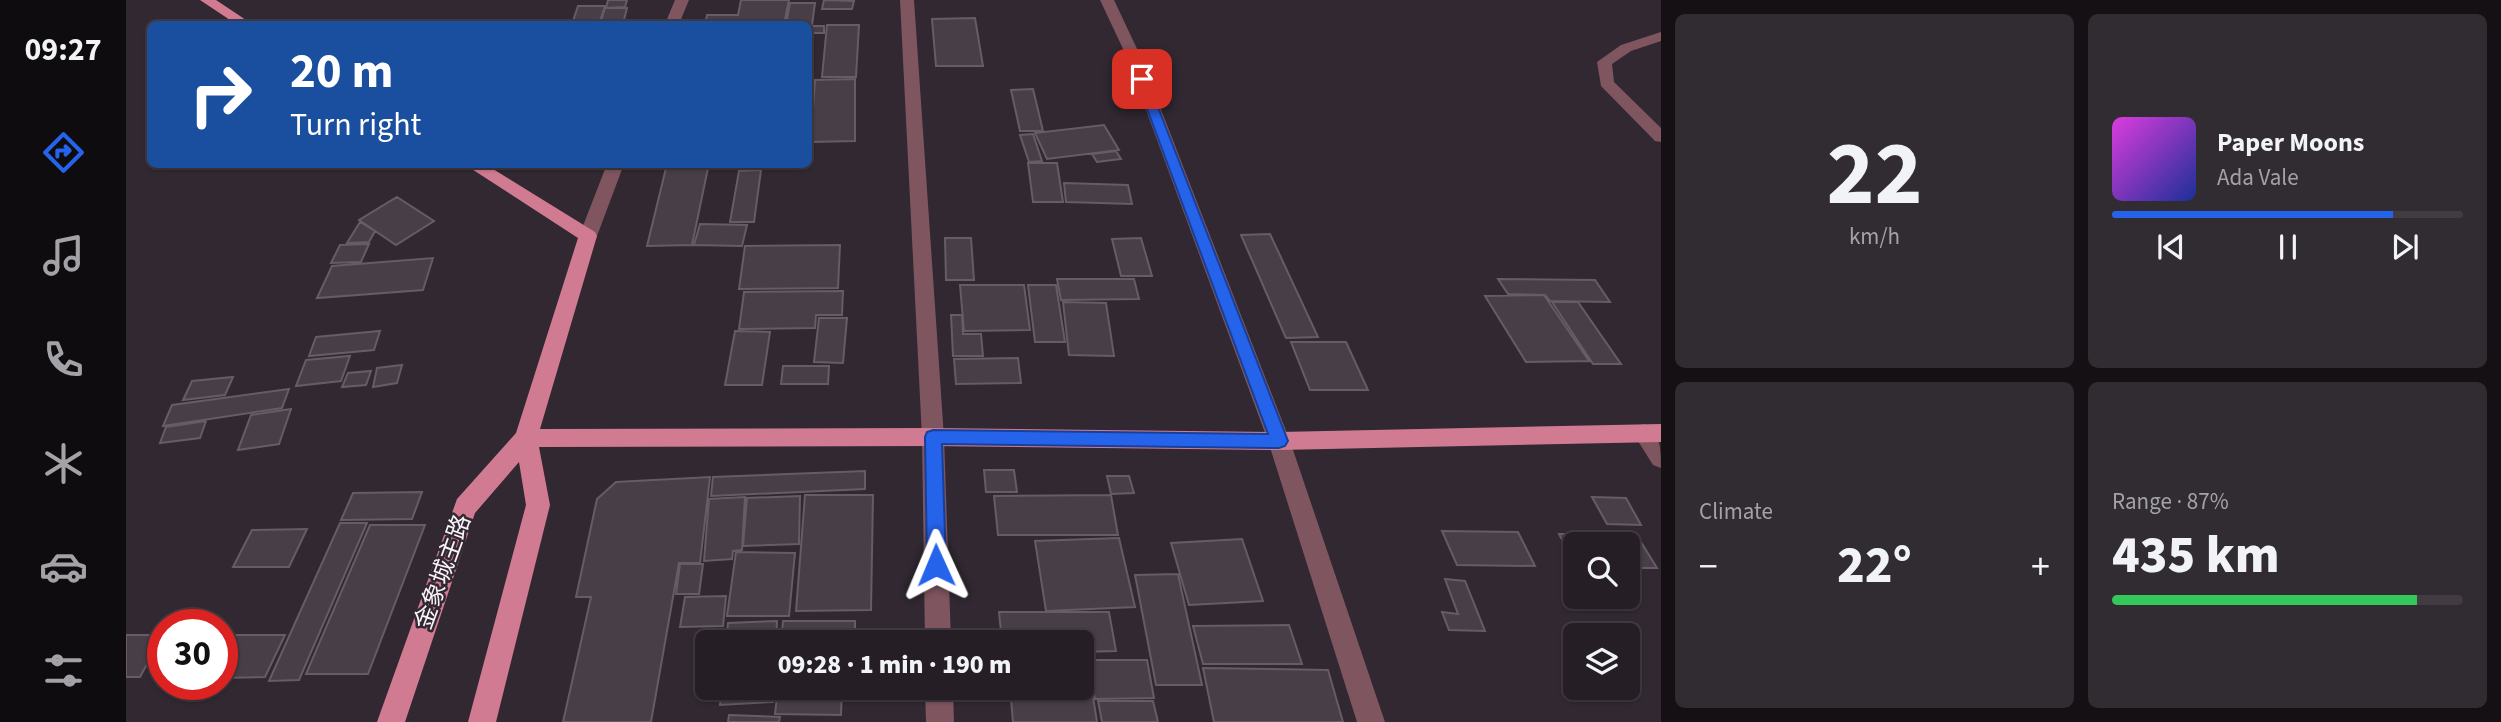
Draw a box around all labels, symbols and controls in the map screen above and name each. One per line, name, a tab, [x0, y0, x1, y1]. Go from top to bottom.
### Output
text: 09:27	[24, 27, 102, 73]
text: 20 m	[290, 37, 394, 107]
icon: right	[175, 49, 266, 140]
pin	[1112, 49, 1172, 109]
icon: arrive	[1123, 60, 1161, 98]
text: Turn right	[290, 102, 421, 148]
text: 22	[1826, 110, 1923, 239]
text: Paper Moons	[2217, 124, 2364, 161]
icon: directions	[39, 128, 88, 177]
text: Ada Vale	[2217, 161, 2299, 194]
text: km/h	[1849, 220, 1900, 253]
icon: previous	[2152, 228, 2190, 266]
icon: pause	[2269, 228, 2307, 266]
icon: next	[2386, 228, 2424, 266]
icon: music	[39, 231, 88, 280]
icon: phone	[39, 335, 88, 384]
icon: climate	[39, 439, 88, 488]
text: Range · 87%	[2112, 485, 2229, 518]
text: Climate	[1699, 495, 1773, 528]
street label: 金象城主路	[406, 510, 480, 634]
text: 435 km	[2112, 519, 2280, 593]
position arrow	[899, 528, 973, 602]
text: 22°	[1837, 529, 1912, 603]
map controls	[1563, 532, 1640, 700]
button: search	[1563, 532, 1640, 609]
text: −	[1699, 540, 1718, 594]
text: +	[2031, 540, 2050, 594]
icon: car	[39, 542, 88, 591]
speed limit sign: 30	[147, 609, 238, 700]
button: layers	[1563, 623, 1640, 700]
icon: filters	[39, 646, 88, 695]
text: 09:28 · 1 min · 190 m	[778, 646, 1011, 683]

